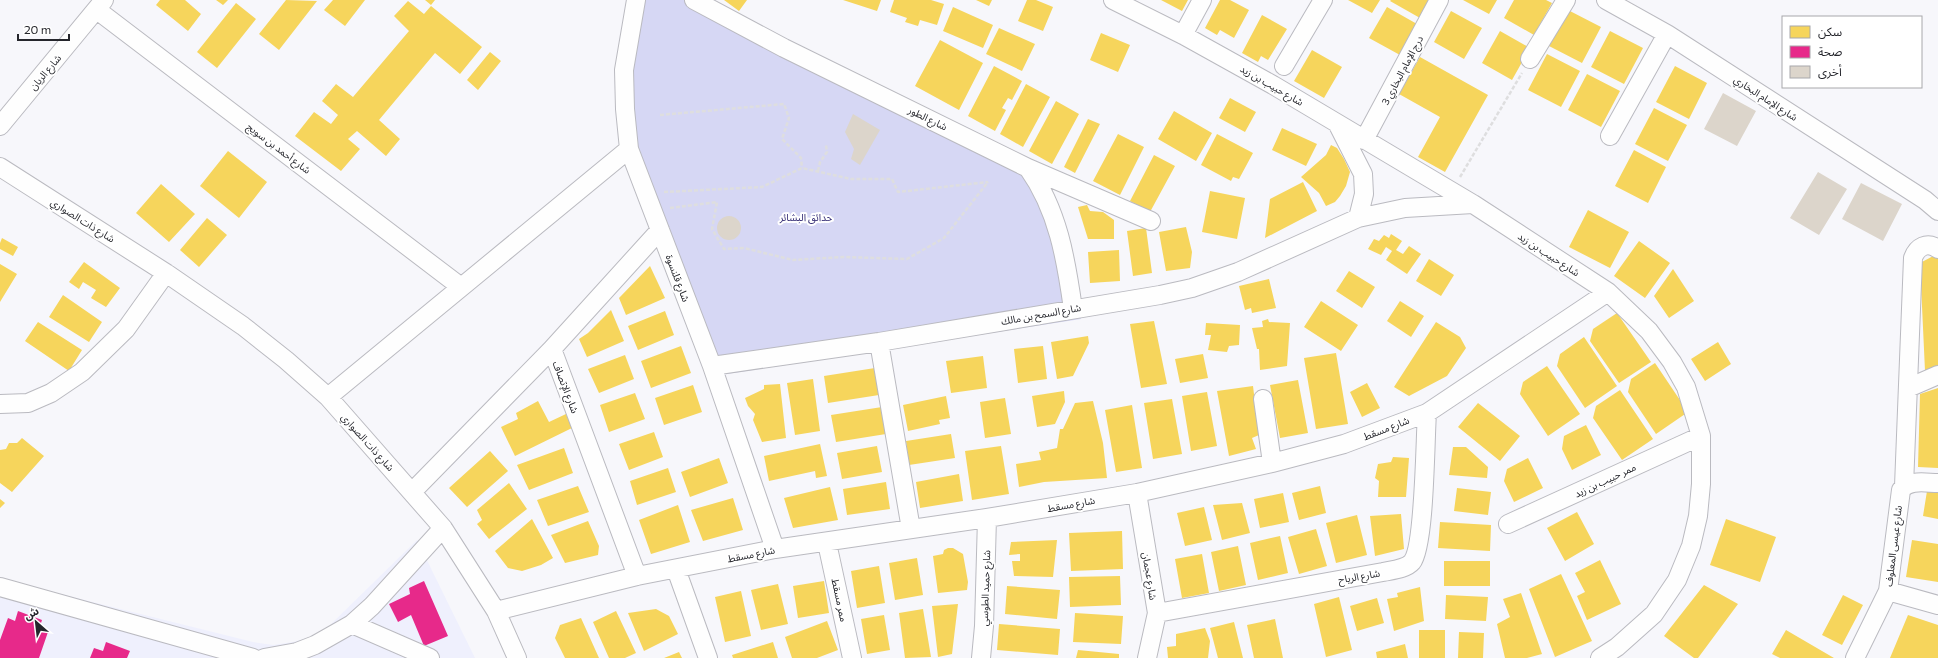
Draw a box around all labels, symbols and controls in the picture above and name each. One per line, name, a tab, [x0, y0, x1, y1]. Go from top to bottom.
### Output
scale bar	[18, 16, 69, 42]
legend	[1782, 16, 1922, 88]
text: 20 m	[24, 22, 51, 36]
text: سكن	[1818, 24, 1842, 39]
street label: درج الإمام البخاري 3	[1379, 33, 1428, 108]
text: صحة	[1818, 44, 1842, 58]
street label: شارع الريان	[27, 52, 65, 94]
street label: شارع حبيب بن زيد	[1237, 62, 1306, 110]
text: أخرى	[1818, 64, 1842, 79]
street label: شارع الإمام البخاري	[1730, 73, 1800, 126]
street label: شارع الطور	[905, 103, 950, 134]
street label: شارع أحمد بن سويج	[244, 120, 313, 178]
street label: شارع ذات الصواري	[48, 196, 117, 247]
park label: حدائق البشائر	[779, 211, 832, 224]
street label: شارع حبيب بن زيد	[1515, 230, 1582, 280]
street label: شارع قلنسوة	[662, 253, 693, 304]
street label: شارع السمح بن مالك	[1000, 301, 1082, 329]
street label: شارع الإتصاف	[549, 359, 581, 416]
street label: شارع ذات الصواري	[337, 411, 397, 475]
street label: شارع مسقط	[1361, 414, 1412, 444]
street label: ممر حبيب بن زيد	[1572, 461, 1638, 500]
street label: شارع مسقط	[1046, 494, 1096, 516]
street label: شارع عيسى المعلوف	[1882, 505, 1906, 587]
street label: شارع مسقط	[726, 543, 776, 566]
street label: شارع حميد الطوسي	[978, 550, 995, 626]
street label: شارع عجمان	[1138, 551, 1160, 601]
street label: شارع الرياح	[1337, 566, 1381, 588]
street label: ممر مسقط	[829, 577, 850, 623]
north arrow	[16, 602, 56, 642]
text: ش	[21, 603, 41, 623]

